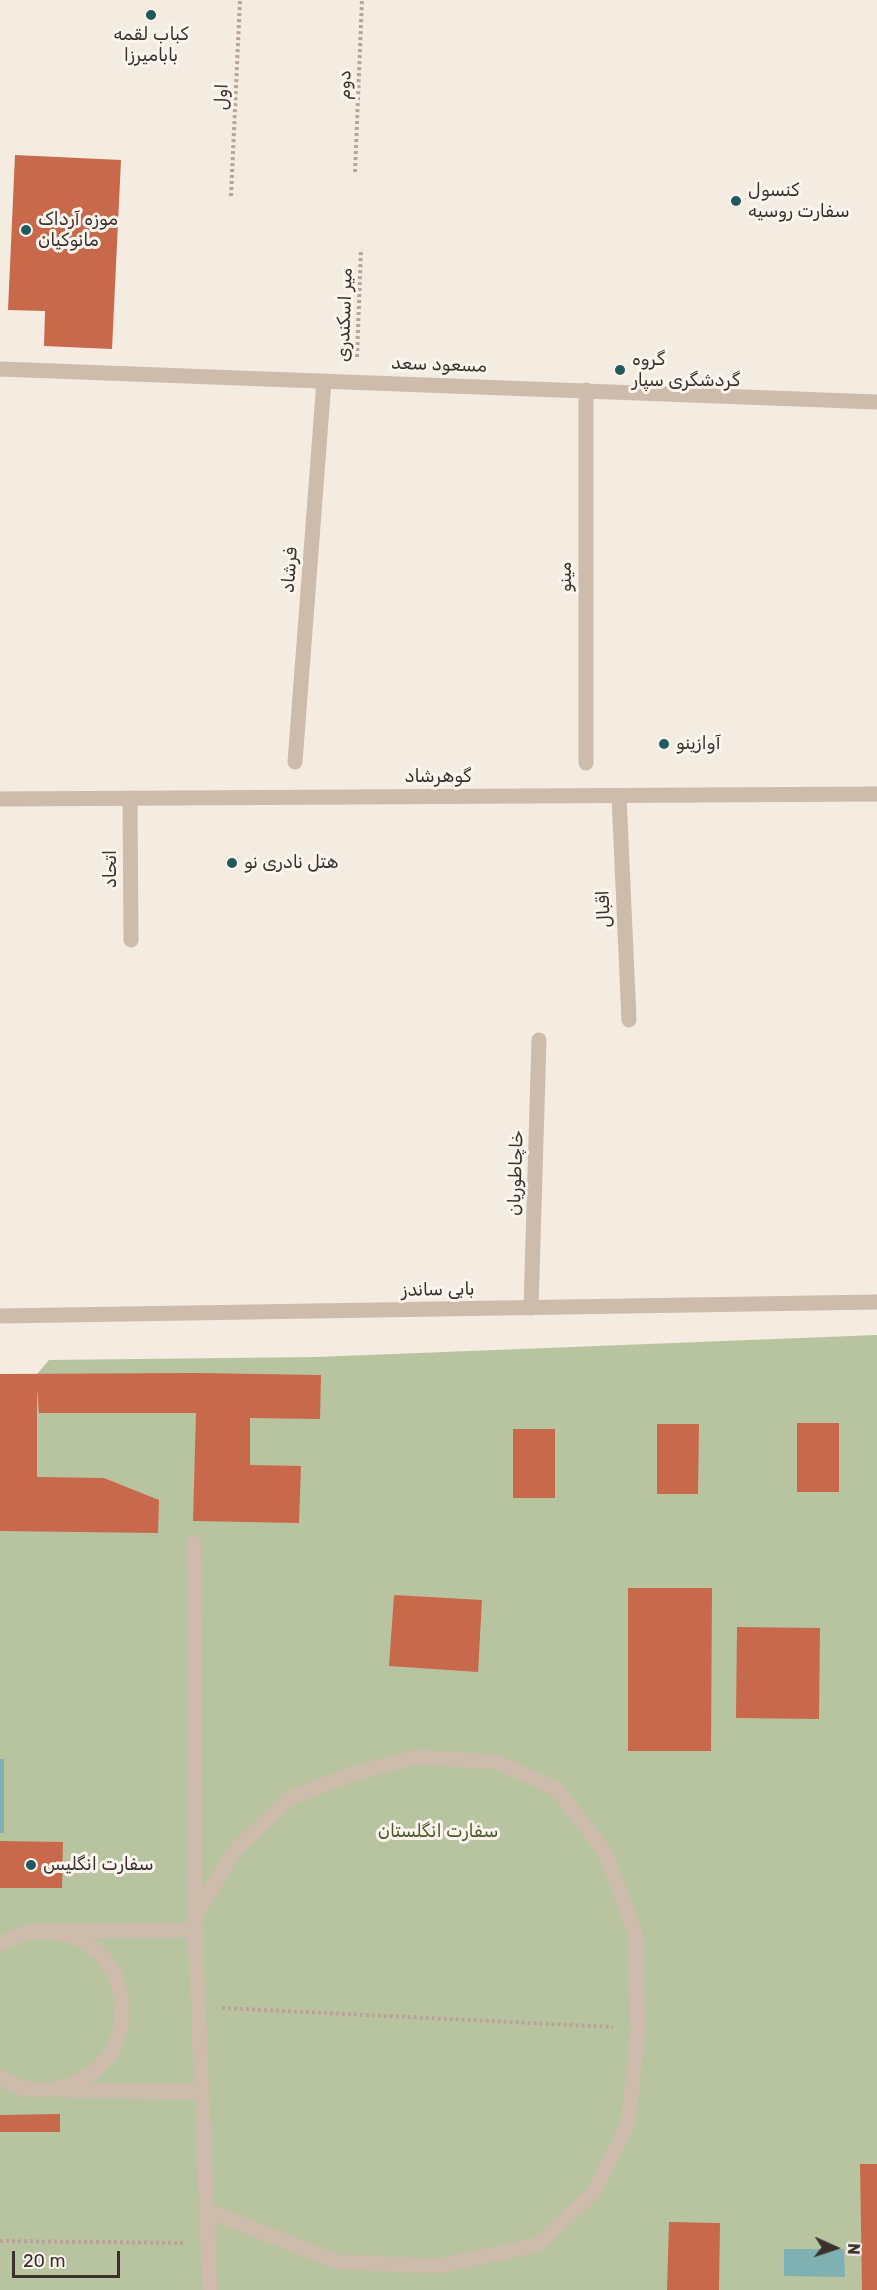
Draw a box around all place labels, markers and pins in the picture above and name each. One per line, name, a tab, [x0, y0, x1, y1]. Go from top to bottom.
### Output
marker: کباب لقمه بابامیرزا	[144, 8, 158, 22]
place label: کباب لقمه بابامیرزا	[113, 24, 189, 66]
place label: کنسول سفارت روسیه	[748, 180, 850, 222]
marker: کنسول سفارت روسیه	[729, 194, 743, 208]
place label: موزه آرداک مانوکیان	[38, 209, 118, 252]
marker: موزه آرداک مانوکیان	[19, 223, 33, 237]
place label: گروه گردشگری سپار	[632, 349, 740, 392]
marker: گروه گردشگری سپار	[613, 363, 627, 377]
place label: آوازینو	[676, 733, 721, 755]
marker: آوازینو	[657, 737, 671, 751]
place label: هتل نادری نو	[244, 852, 338, 874]
marker: هتل نادری نو	[225, 856, 239, 870]
place label: سفارت انگلیس	[43, 1854, 154, 1876]
marker: سفارت انگلیس	[24, 1858, 38, 1872]

